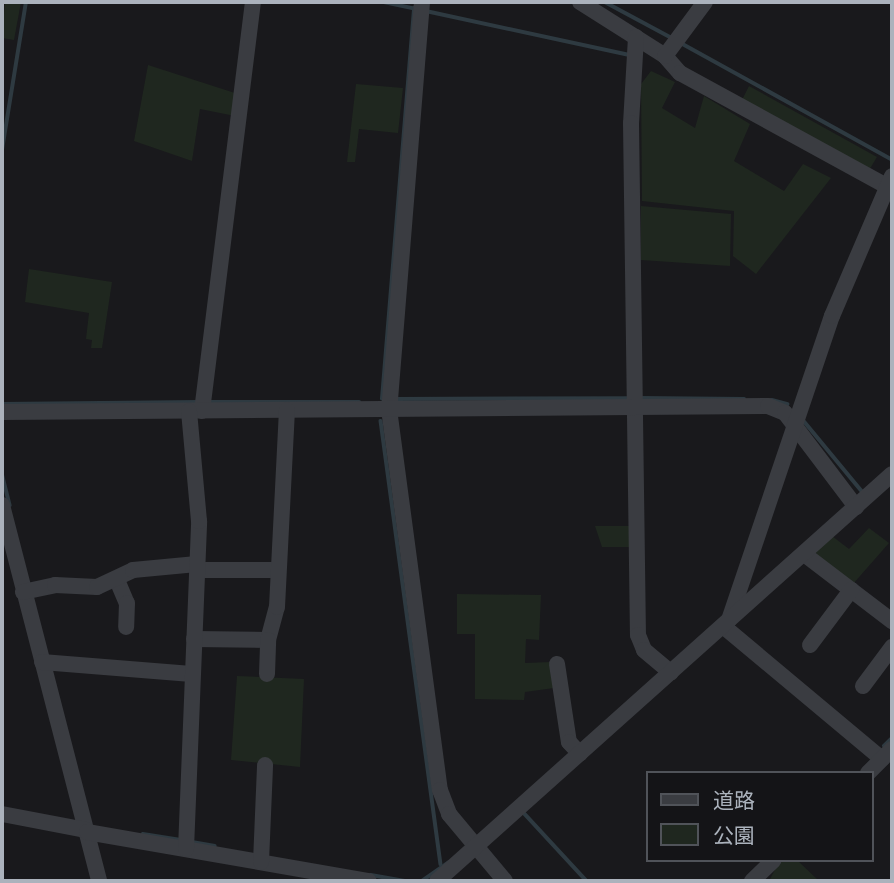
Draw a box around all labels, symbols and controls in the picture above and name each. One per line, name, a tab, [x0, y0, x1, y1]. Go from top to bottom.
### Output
legend	[646, 771, 873, 862]
text: 道路	[713, 786, 755, 816]
text: 公園	[713, 821, 755, 851]

